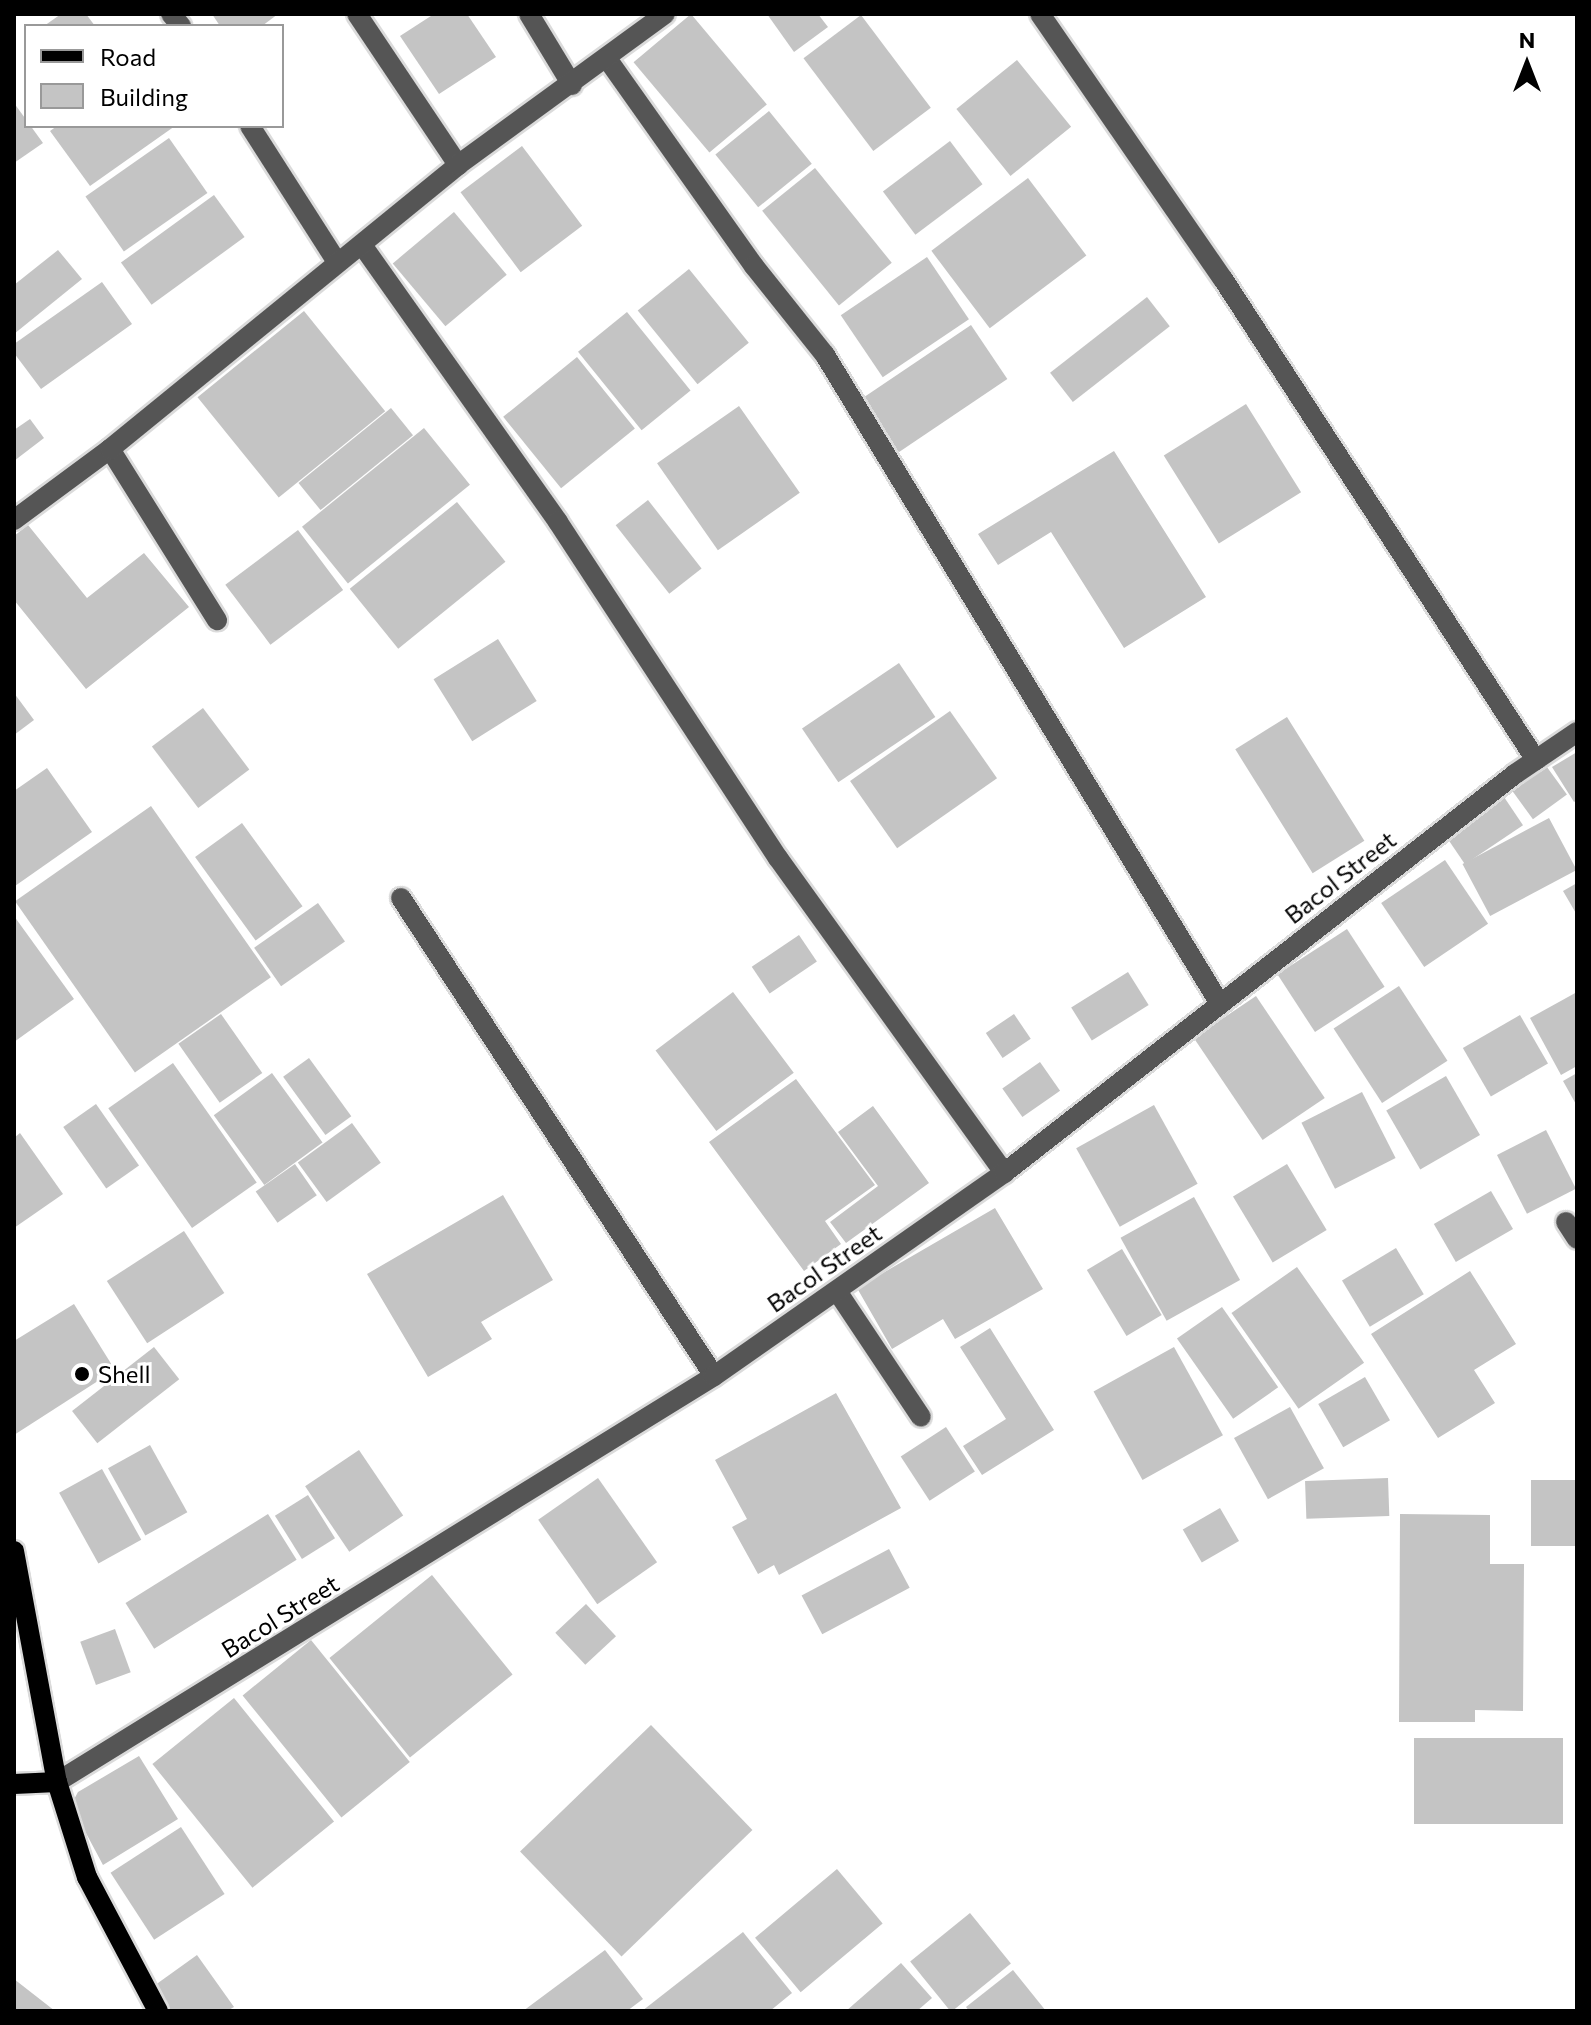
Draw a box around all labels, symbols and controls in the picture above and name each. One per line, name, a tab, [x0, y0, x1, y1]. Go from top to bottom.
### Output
legend	[24, 24, 284, 128]
north arrow	[1487, 24, 1567, 104]
text: N	[1519, 26, 1535, 53]
text: Road	[100, 42, 156, 71]
text: Building	[100, 82, 188, 111]
street label: Bacol Street	[1279, 825, 1401, 929]
street label: Bacol Street	[761, 1218, 887, 1318]
place label: Shell	[98, 1360, 151, 1388]
marker: Shell	[73, 1365, 91, 1383]
street label: Bacol Street	[216, 1569, 344, 1663]

